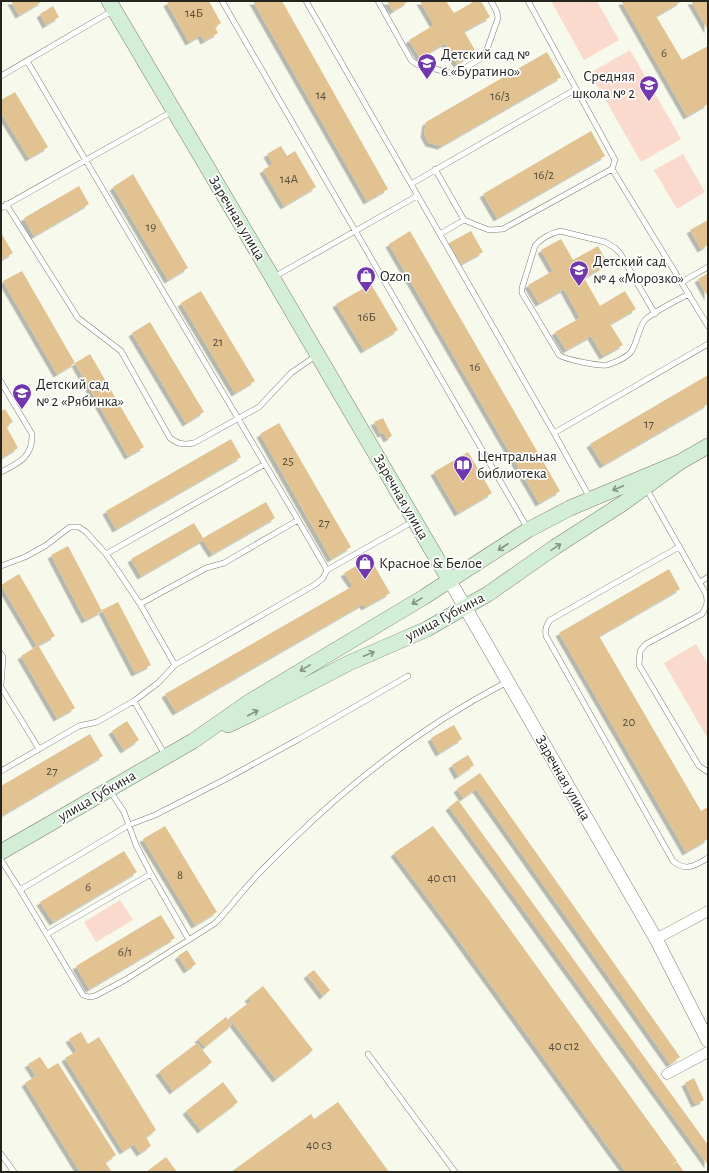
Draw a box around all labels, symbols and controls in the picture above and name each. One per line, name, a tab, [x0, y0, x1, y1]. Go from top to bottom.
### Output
house number: 14Б	[185, 7, 203, 20]
place label: Детский сад № 6 «Буратино»	[441, 47, 530, 79]
house number: 6	[661, 47, 667, 60]
school or university icon: Детский сад № 6 «Буратино»	[416, 52, 438, 80]
place label: Средняя школа № 2	[572, 69, 635, 101]
school or university icon: Средняя школа № 2	[638, 74, 660, 102]
house number: 14	[316, 89, 326, 102]
house number: 16/3	[490, 90, 510, 103]
house number: 16/2	[534, 169, 554, 182]
street label: Заречная улица	[206, 173, 268, 263]
house number: 14А	[280, 173, 299, 186]
house number: 19	[146, 221, 156, 234]
place label: Детский сад № 4 «Морозко»	[593, 254, 684, 286]
school or university icon: Детский сад № 4 «Морозко»	[568, 259, 590, 287]
shop icon: Ozon	[355, 265, 377, 293]
place label: Ozon	[380, 269, 410, 284]
house number: 16Б	[358, 311, 376, 324]
house number: 21	[213, 336, 223, 349]
house number: 16	[470, 361, 480, 374]
place label: Детский сад № 2 «Рябинка»	[36, 377, 124, 409]
school or university icon: Детский сад № 2 «Рябинка»	[11, 382, 33, 410]
house number: 17	[644, 418, 655, 431]
place label: Центральная библиотека	[477, 449, 557, 481]
street label: Заречная улица	[371, 452, 432, 542]
library icon: Центральная библиотека	[452, 454, 474, 482]
house number: 25	[282, 455, 294, 468]
one-way arrow	[612, 484, 624, 492]
house number: 27	[318, 517, 330, 530]
one-way arrow	[550, 542, 561, 551]
one-way arrow	[497, 543, 508, 551]
shop icon: Красное & Белое	[354, 552, 376, 580]
place label: Красное & Белое	[379, 556, 482, 571]
street label: улица Губкина	[402, 590, 487, 644]
one-way arrow	[411, 598, 423, 606]
one-way arrow	[363, 650, 375, 658]
one-way arrow	[300, 664, 311, 672]
one-way arrow	[247, 709, 259, 716]
house number: 20	[623, 716, 636, 729]
street label: Заречная улица	[533, 733, 594, 823]
house number: 27	[46, 765, 58, 778]
street label: улица Губкина	[55, 768, 138, 825]
house number: 8	[177, 869, 183, 882]
house number: 40 с11	[427, 872, 457, 885]
house number: 6	[85, 881, 91, 894]
house number: 6/1	[118, 946, 132, 959]
house number: 40 с12	[549, 1040, 580, 1053]
house number: 40 с3	[306, 1139, 332, 1152]

